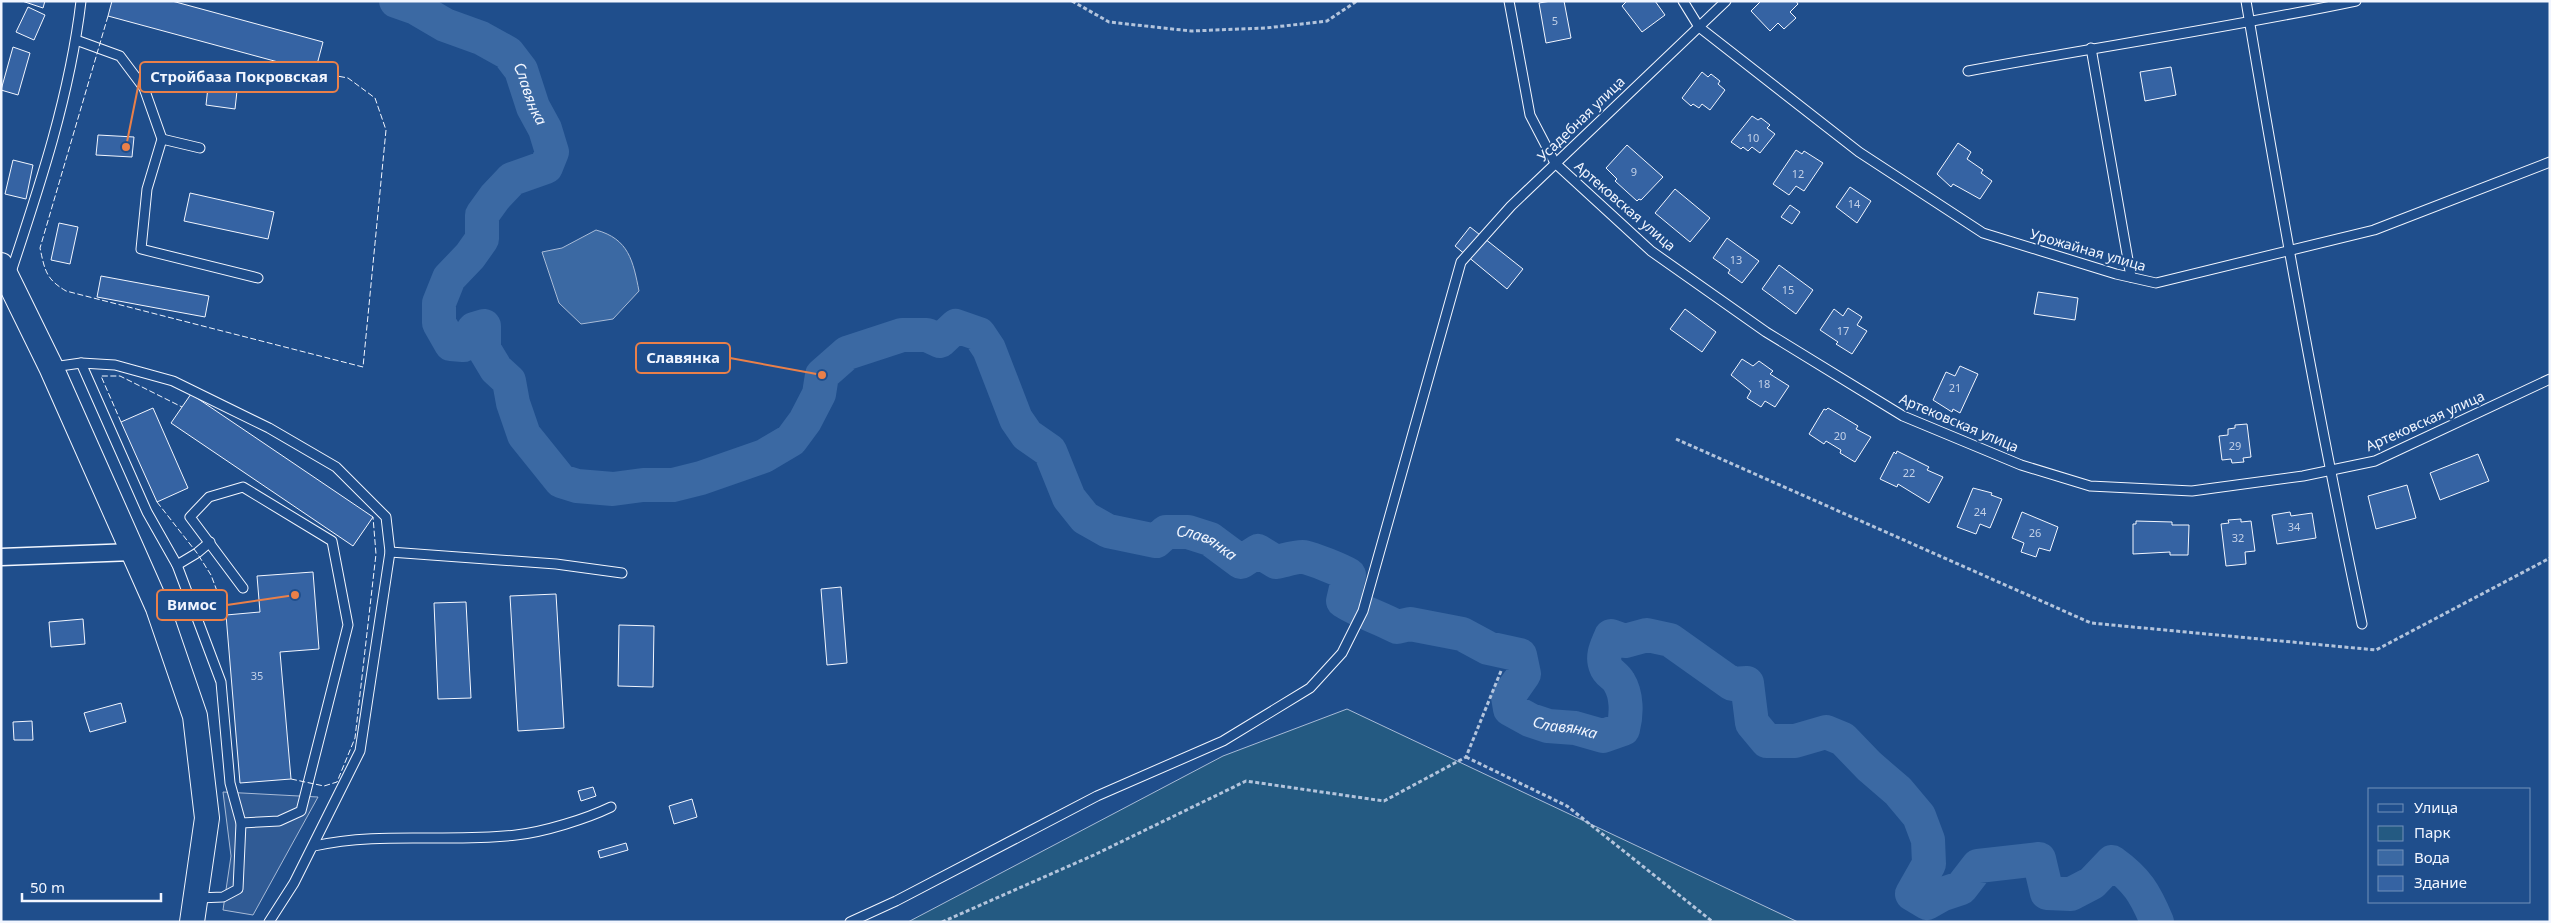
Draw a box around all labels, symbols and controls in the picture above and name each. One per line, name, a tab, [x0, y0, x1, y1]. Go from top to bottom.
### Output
house number: 5	[1552, 13, 1558, 28]
water label: Славянка	[510, 58, 552, 129]
callout: Стройбаза Покровская	[140, 62, 338, 92]
text: Стройбаза Покровская	[150, 66, 328, 86]
street label: Усадебная улица	[1533, 72, 1629, 165]
house number: 10	[1747, 130, 1759, 145]
street label: Артековская улица	[1571, 156, 1680, 255]
house number: 9	[1631, 164, 1637, 179]
house number: 12	[1792, 166, 1804, 181]
house number: 14	[1848, 196, 1861, 211]
street label: Урожайная улица	[2028, 224, 2148, 275]
house number: 13	[1730, 252, 1742, 267]
house number: 15	[1782, 282, 1794, 297]
house number: 17	[1837, 323, 1849, 338]
callout: Славянка	[636, 343, 730, 373]
text: Славянка	[646, 347, 720, 367]
house number: 18	[1758, 376, 1770, 391]
house number: 21	[1949, 380, 1961, 395]
street label: Артековская улица	[2362, 386, 2487, 455]
street label: Артековская улица	[1897, 389, 2022, 456]
house number: 20	[1834, 428, 1846, 443]
house number: 29	[2229, 438, 2241, 453]
house number: 22	[1903, 465, 1915, 480]
house number: 24	[1974, 504, 1987, 519]
house number: 34	[2288, 519, 2301, 534]
water label: Славянка	[1176, 520, 1242, 565]
house number: 26	[2029, 525, 2041, 540]
house number: 32	[2232, 530, 2244, 545]
callout: Вимос	[157, 590, 227, 620]
text: Вимос	[167, 594, 217, 614]
house number: 35	[251, 668, 263, 683]
water label: Славянка	[1531, 711, 1601, 743]
legend	[2368, 788, 2531, 903]
text: Улица	[2414, 797, 2458, 817]
text: Парк	[2414, 822, 2450, 842]
text: Вода	[2414, 847, 2450, 867]
scale bar	[22, 870, 161, 902]
text: Здание	[2414, 872, 2467, 892]
text: 50 m	[30, 877, 65, 897]

